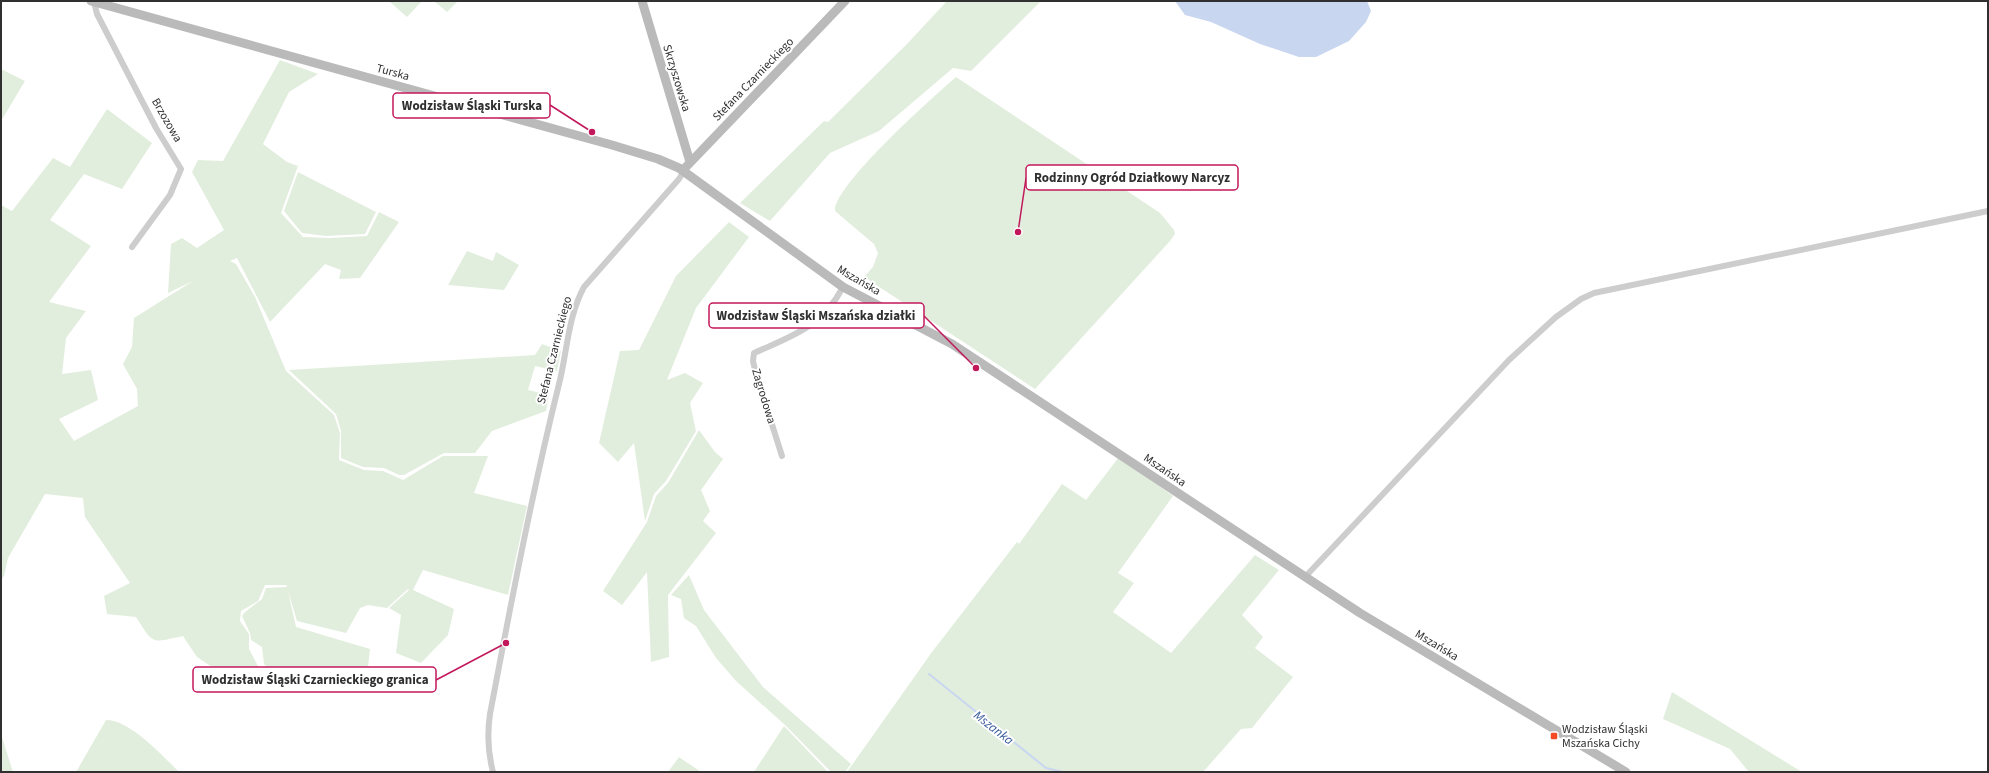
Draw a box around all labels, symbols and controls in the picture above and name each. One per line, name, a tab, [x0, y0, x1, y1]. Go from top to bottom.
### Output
street label: Stefana Czarnieckiego	[709, 34, 798, 125]
street label: Skrzyszowska	[658, 43, 695, 114]
street label: Turska	[375, 60, 411, 85]
callout: Wodzisław Śląski Turska	[393, 93, 550, 118]
street label: Brzozowa	[147, 95, 186, 146]
text: Wodzisław Śląski Turska	[402, 97, 542, 115]
callout: Rodzinny Ogród Działkowy Narcyz	[1026, 165, 1238, 190]
text: Rodzinny Ogród Działkowy Narcyz	[1034, 169, 1230, 187]
street label: Mszańska	[834, 261, 884, 300]
street label: Stefana Czarnieckiego	[533, 295, 576, 406]
callout: Wodzisław Śląski Mszańska działki	[709, 303, 924, 328]
text: Wodzisław Śląski Mszańska działki	[717, 307, 915, 325]
street label: Zagrodowa	[747, 367, 780, 426]
street label: Mszańska	[1140, 450, 1189, 491]
street label: Mszańska	[1412, 626, 1462, 665]
callout: Wodzisław Śląski Czarnieckiego granica	[193, 667, 436, 692]
text: Wodzisław Śląski Czarnieckiego granica	[201, 671, 429, 689]
water label: Mszanka	[970, 706, 1017, 749]
place label: Wodzisław Śląski Mszańska Cichy	[1562, 721, 1648, 752]
marker: Wodzisław Śląski Mszańska Cichy	[1549, 731, 1559, 741]

